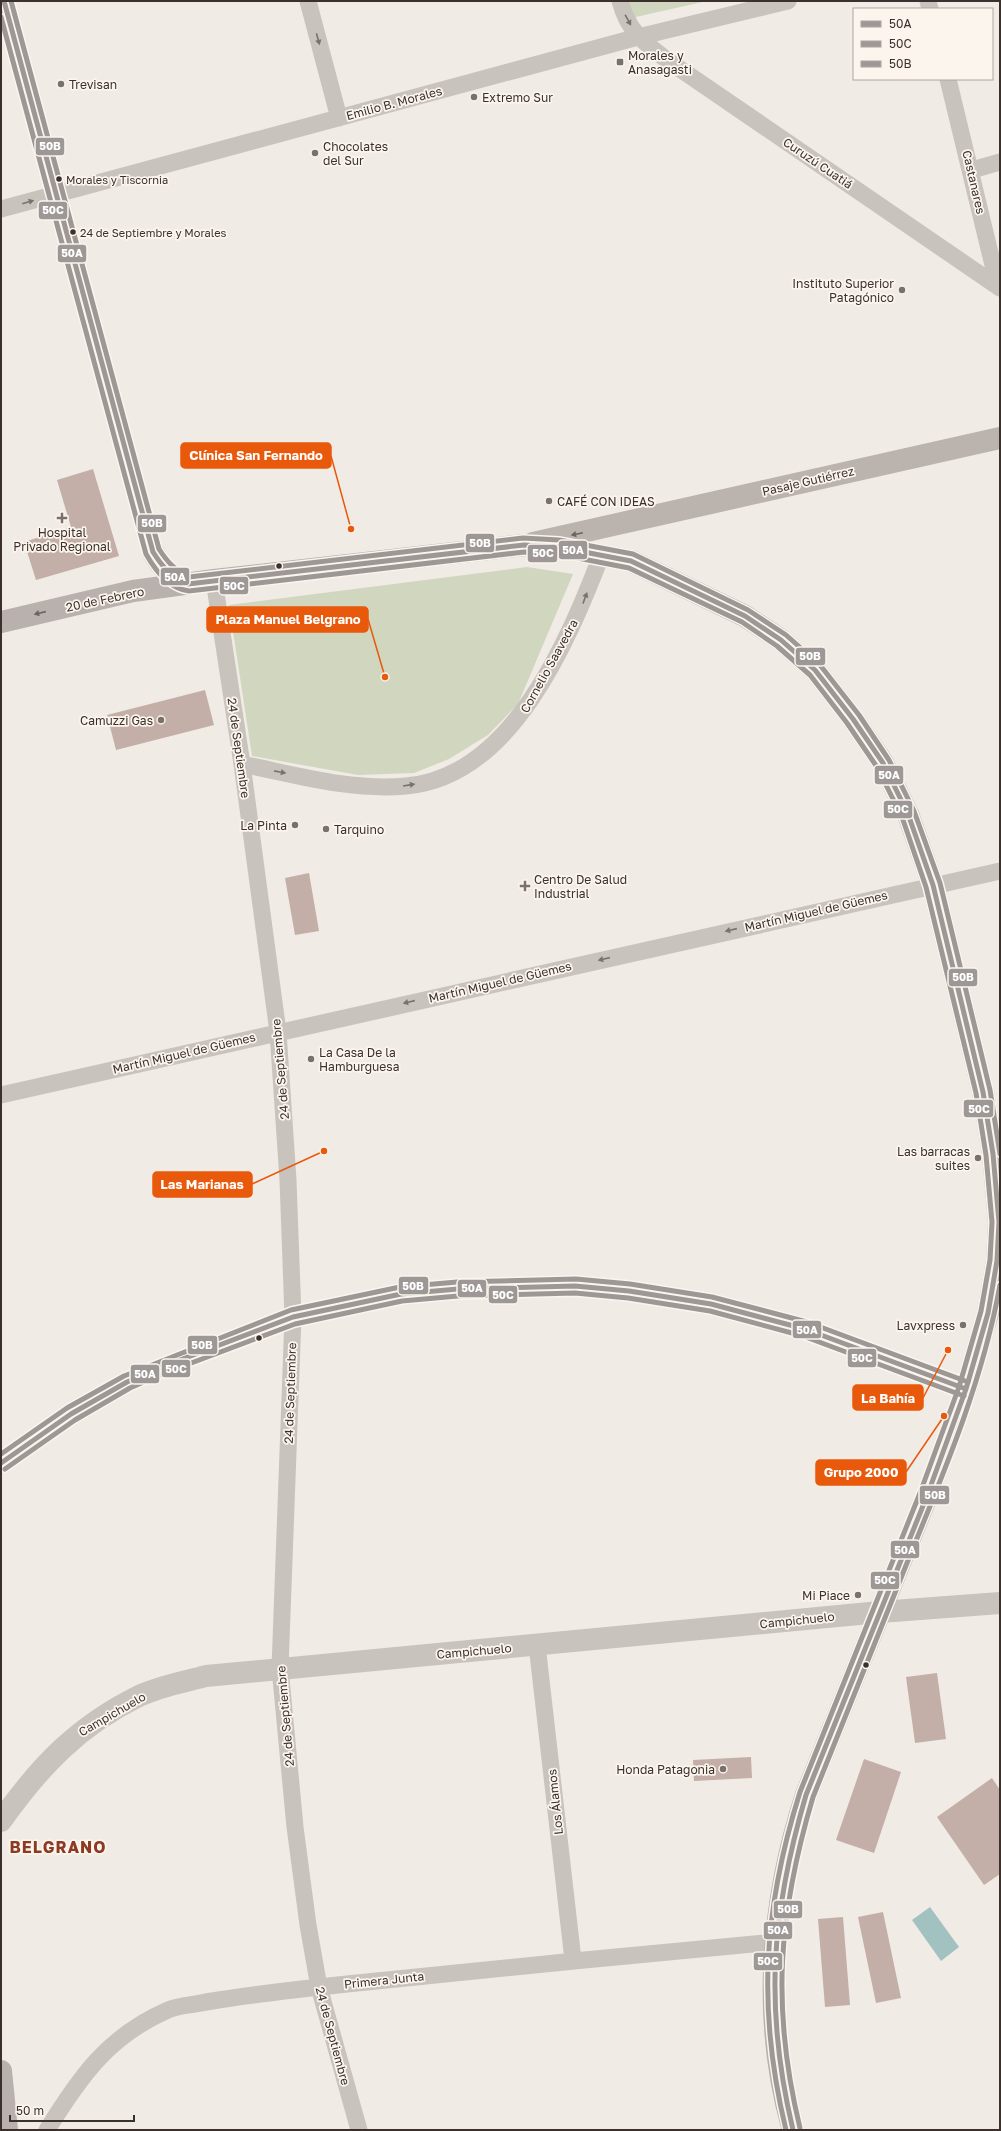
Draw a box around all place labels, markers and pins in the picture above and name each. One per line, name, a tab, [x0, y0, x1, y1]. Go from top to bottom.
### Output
place label: Morales y Anasagasti	[628, 48, 692, 77]
marker: Morales y Anasagasti	[615, 57, 625, 67]
place label: Trevisan	[69, 77, 117, 92]
marker: Trevisan	[56, 79, 66, 89]
place label: Extremo Sur	[482, 90, 553, 105]
marker: Extremo Sur	[469, 92, 479, 102]
place label: Chocolates del Sur	[323, 139, 388, 168]
marker: Chocolates del Sur	[310, 148, 320, 158]
place label: Morales y Tiscornia	[66, 173, 168, 186]
marker: Morales y Tiscornia	[54, 174, 64, 184]
place label: 24 de Septiembre y Morales	[80, 226, 227, 239]
marker: 24 de Septiembre y Morales	[68, 227, 78, 237]
place label: Instituto Superior Patagónico	[792, 276, 894, 305]
marker: Instituto Superior Patagónico	[897, 285, 907, 295]
callout: Clínica San Fernando	[181, 443, 331, 468]
place label: CAFÉ CON IDEAS	[557, 494, 655, 509]
marker: CAFÉ CON IDEAS	[544, 496, 554, 506]
marker: Hospital Privado Regional	[56, 512, 68, 524]
place label: Hospital Privado Regional	[13, 525, 111, 554]
unlabelled marker	[274, 561, 284, 571]
callout: Plaza Manuel Belgrano	[207, 607, 368, 632]
place label: Camuzzi Gas	[80, 713, 153, 728]
marker: Camuzzi Gas	[156, 715, 166, 725]
place label: La Pinta	[240, 818, 287, 833]
marker: La Pinta	[290, 820, 300, 830]
place label: Tarquino	[334, 822, 384, 837]
marker: Tarquino	[321, 824, 331, 834]
place label: Centro De Salud Industrial	[534, 872, 627, 901]
marker: Centro De Salud Industrial	[519, 880, 531, 892]
place label: La Casa De la Hamburguesa	[319, 1045, 399, 1074]
marker: La Casa De la Hamburguesa	[306, 1054, 316, 1064]
place label: Las barracas suites	[897, 1144, 970, 1173]
marker: Las barracas suites	[973, 1153, 983, 1163]
callout: Las Marianas	[153, 1172, 252, 1197]
place label: Lavxpress	[896, 1318, 955, 1333]
marker: Lavxpress	[958, 1320, 968, 1330]
unlabelled marker	[254, 1333, 264, 1343]
callout: La Bahía	[853, 1385, 923, 1410]
callout: Grupo 2000	[816, 1460, 906, 1485]
place label: Mi Piace	[802, 1588, 850, 1603]
marker: Mi Piace	[853, 1590, 863, 1600]
unlabelled marker	[861, 1660, 871, 1670]
place label: Honda Patagonia	[616, 1762, 715, 1777]
marker: Honda Patagonia	[718, 1764, 728, 1774]

